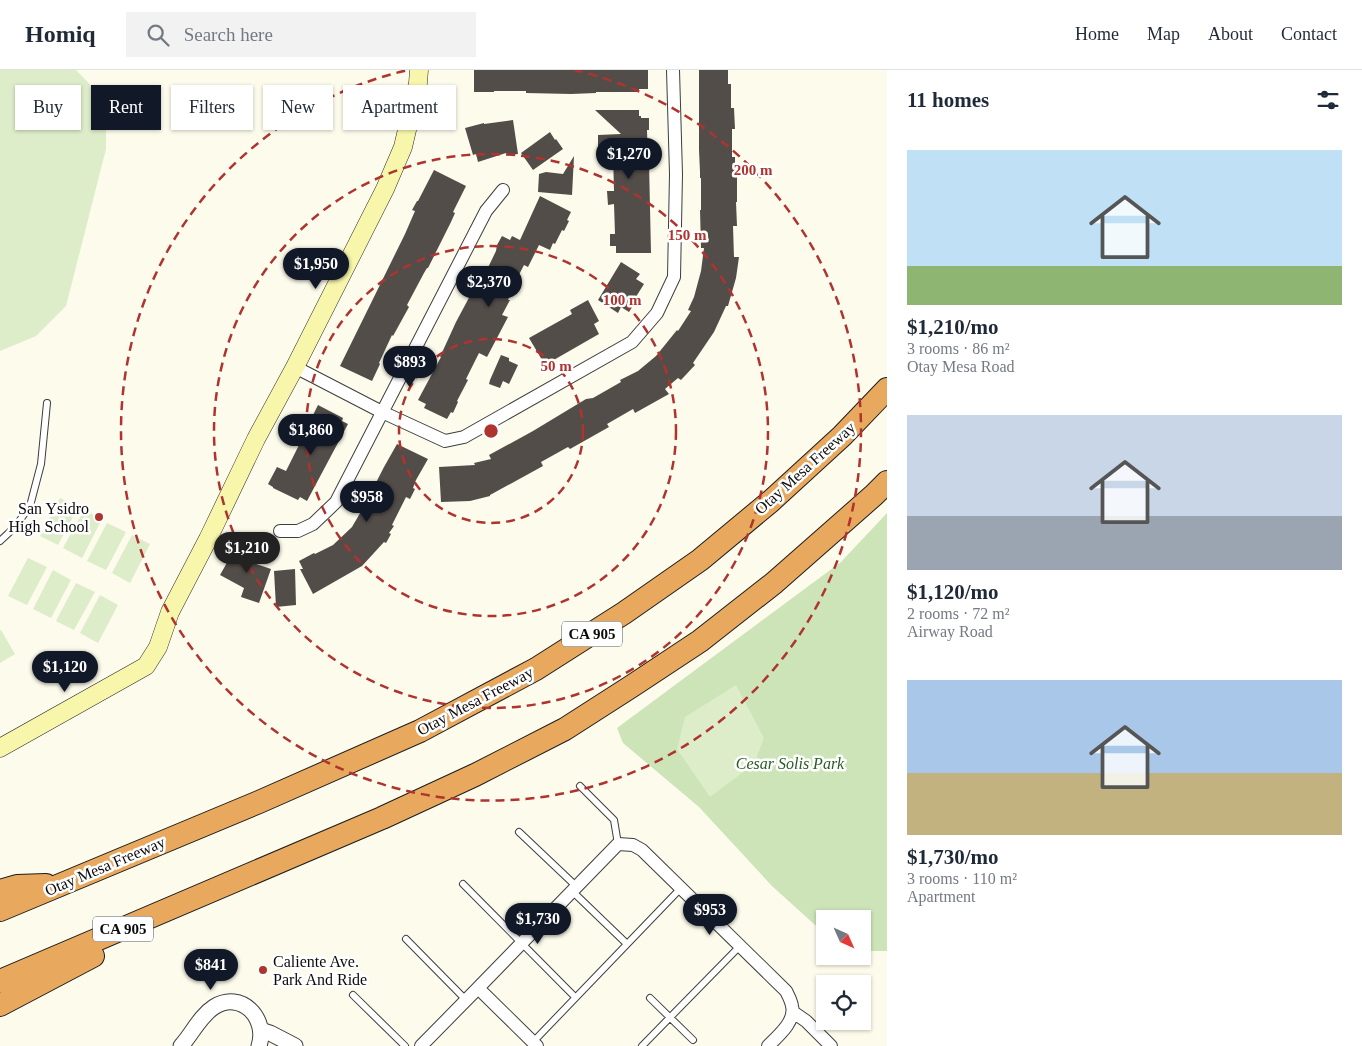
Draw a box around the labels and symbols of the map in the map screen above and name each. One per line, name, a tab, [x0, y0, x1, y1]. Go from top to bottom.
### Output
pin: $1,270	[588, 138, 670, 180]
text: 200 m	[734, 162, 773, 178]
text: 150 m	[668, 227, 707, 243]
pin: $1,950	[275, 248, 357, 290]
pin: $2,370	[448, 266, 530, 308]
text: 100 m	[603, 292, 642, 308]
pin: $893	[380, 346, 440, 388]
text: 50 m	[540, 358, 572, 374]
pin: $1,860	[270, 414, 352, 456]
street label: Otay Mesa Freeway	[751, 419, 859, 518]
centre of rings	[482, 422, 500, 440]
pin: $958	[337, 480, 397, 523]
place label: San Ysidro High School	[9, 500, 90, 536]
marker: San Ysidro High School	[93, 511, 105, 523]
pin: $1,210	[206, 532, 288, 574]
road number: CA 905	[562, 622, 622, 646]
pin: $1,120	[24, 650, 106, 693]
street label: Otay Mesa Freeway	[414, 663, 536, 740]
park label: Cesar Solis Park	[736, 755, 845, 772]
street label: Otay Mesa Freeway	[42, 833, 168, 900]
pin: $953	[680, 894, 740, 936]
pin: $1,730	[497, 902, 579, 945]
north arrow	[816, 910, 871, 965]
road number: CA 905	[93, 916, 153, 942]
pin: $841	[181, 948, 241, 991]
place label: Caliente Ave. Park And Ride	[273, 953, 367, 988]
marker: Caliente Ave. Park And Ride	[257, 964, 269, 976]

